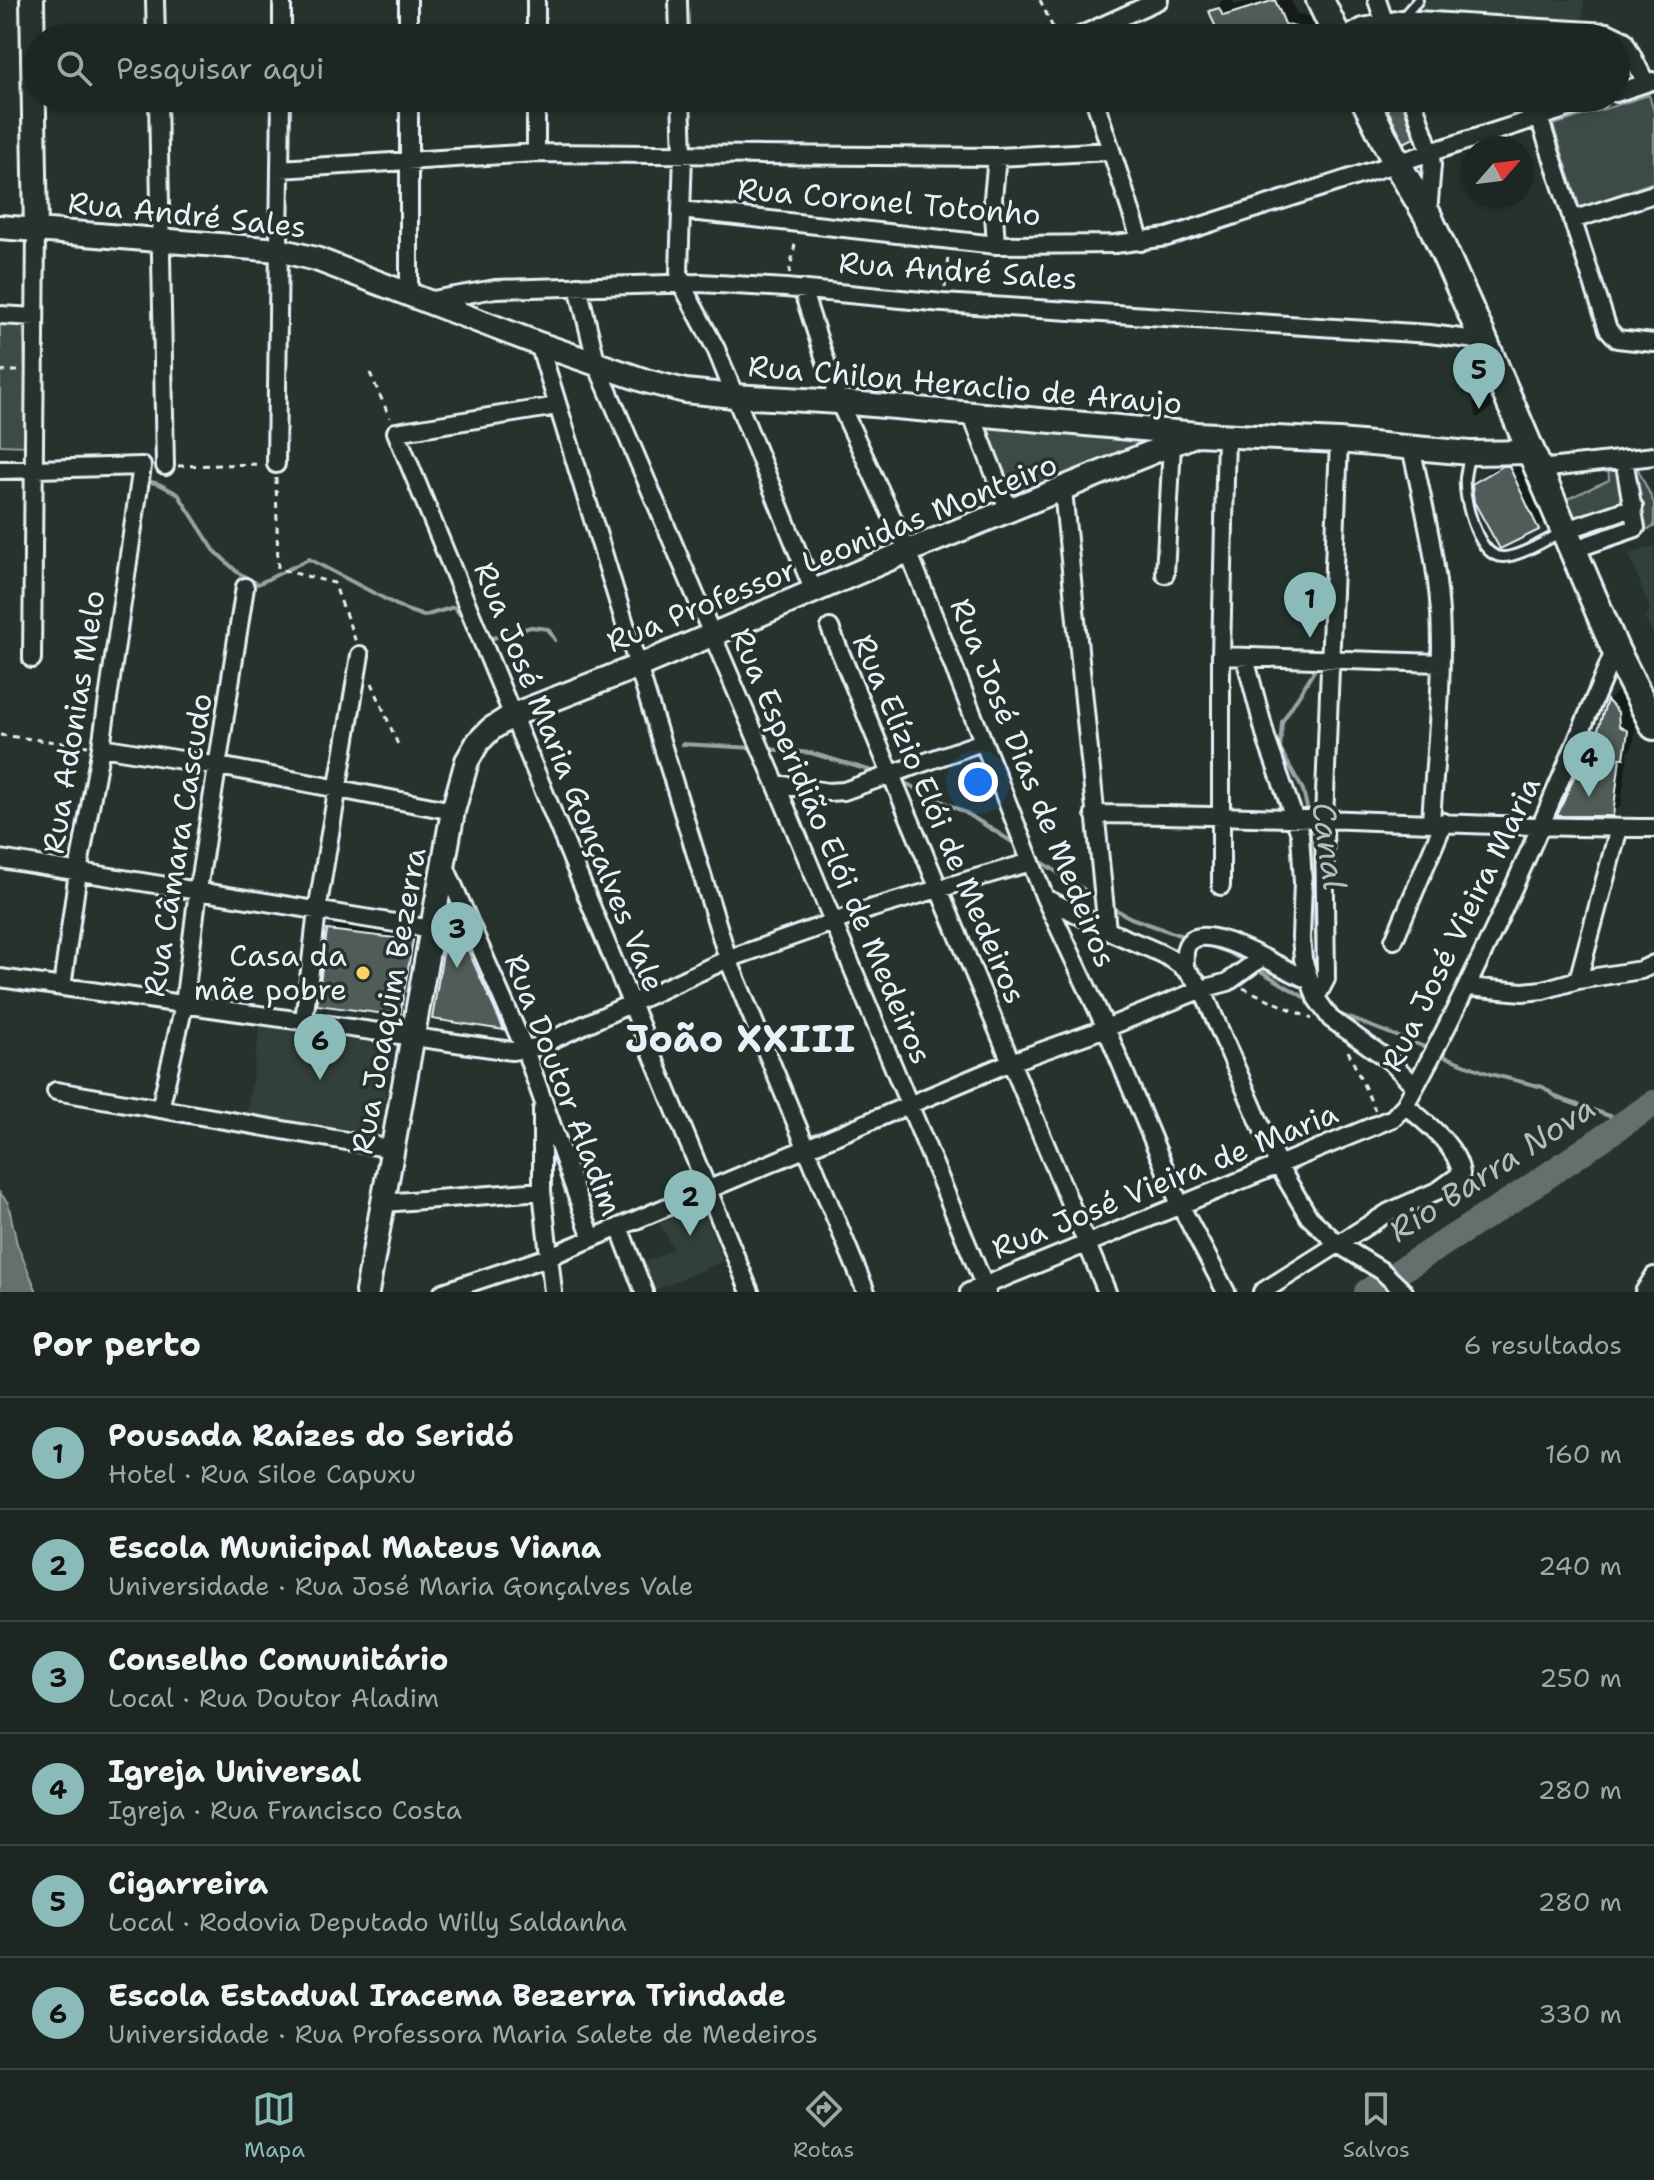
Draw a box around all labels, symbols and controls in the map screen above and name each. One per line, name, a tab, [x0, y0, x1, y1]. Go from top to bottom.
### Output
search box	[24, 24, 1630, 112]
icon: search	[52, 46, 96, 90]
text: Pesquisar aqui	[116, 48, 325, 89]
north arrow	[1462, 136, 1534, 208]
street label: Rua Coronel Totonho	[736, 168, 1042, 235]
street label: Rua André Sales	[66, 182, 308, 247]
street label: Rua André Sales	[837, 242, 1079, 299]
pin: 5	[1453, 343, 1505, 409]
street label: Rua Chilon Heraclio de Araujo	[746, 345, 1184, 424]
street label: Rua Professor Leonidas Monteiro	[600, 443, 1063, 662]
street label: Rua José Maria Gonçalves Vale	[464, 556, 675, 998]
pin: 1	[1284, 572, 1336, 638]
street label: Rua Adonias Melo	[32, 587, 115, 857]
street label: Rua José Dias de Medeiros	[941, 592, 1126, 973]
street label: Rua Esperidião Elói de Medeiros	[721, 621, 942, 1070]
street label: Rua Elízio Elói de Medeiros	[843, 628, 1036, 1010]
street label: Rua Câmara Cascudo	[133, 690, 222, 1000]
pin: 4	[1563, 731, 1615, 797]
your location	[958, 762, 998, 802]
street label: Rua José Vieira Maria	[1371, 769, 1550, 1078]
water label: Canal	[1302, 799, 1357, 893]
street label: Rua Joaquim Bezerra	[341, 844, 436, 1158]
pin: 3	[431, 902, 483, 968]
place label: Casa da mãe pobre	[194, 935, 347, 1010]
street label: Rua Doutor Aladim	[495, 948, 632, 1221]
marker: Casa da mãe pobre	[354, 964, 372, 982]
district label: João XXIII	[625, 1013, 855, 1064]
pin: 6	[294, 1014, 346, 1080]
water label: Rio Barra Nova	[1380, 1086, 1603, 1251]
street label: Rua José Vieira de Maria	[986, 1092, 1344, 1269]
pin: 2	[664, 1170, 716, 1236]
text: Por perto	[32, 1321, 201, 1367]
text: 6 resultados	[1463, 1327, 1622, 1362]
text: Pousada Raízes do Seridó	[108, 1415, 514, 1456]
text: 1	[52, 1436, 64, 1471]
text: 160 m	[1545, 1436, 1622, 1471]
text: Hotel · Rua Siloe Capuxu	[108, 1456, 416, 1491]
text: Escola Municipal Mateus Viana	[108, 1527, 601, 1568]
text: 2	[49, 1548, 67, 1583]
text: 240 m	[1538, 1548, 1622, 1583]
text: Universidade · Rua José Maria Gonçalves Vale	[108, 1568, 693, 1603]
text: Conselho Comunitário	[108, 1639, 449, 1680]
text: 3	[49, 1660, 67, 1695]
text: 250 m	[1539, 1660, 1622, 1695]
text: Local · Rua Doutor Aladim	[108, 1680, 439, 1715]
text: Igreja Universal	[108, 1751, 361, 1792]
text: 4	[49, 1772, 67, 1807]
text: 280 m	[1537, 1772, 1622, 1807]
text: Igreja · Rua Francisco Costa	[108, 1792, 462, 1827]
text: Cigarreira	[108, 1863, 268, 1904]
text: 5	[50, 1884, 66, 1919]
text: 280 m	[1537, 1884, 1622, 1919]
text: Local · Rodovia Deputado Willy Saldanha	[108, 1904, 627, 1939]
text: Escola Estadual Iracema Bezerra Trindade	[108, 1975, 786, 2016]
text: 6	[49, 1996, 67, 2031]
text: 330 m	[1538, 1996, 1622, 2031]
text: Universidade · Rua Professora Maria Salete de Medeiros	[108, 2016, 818, 2051]
tab: Mapa	[244, 2087, 305, 2164]
tab: Rotas	[793, 2087, 854, 2164]
tab: Salvos	[1343, 2087, 1410, 2164]

